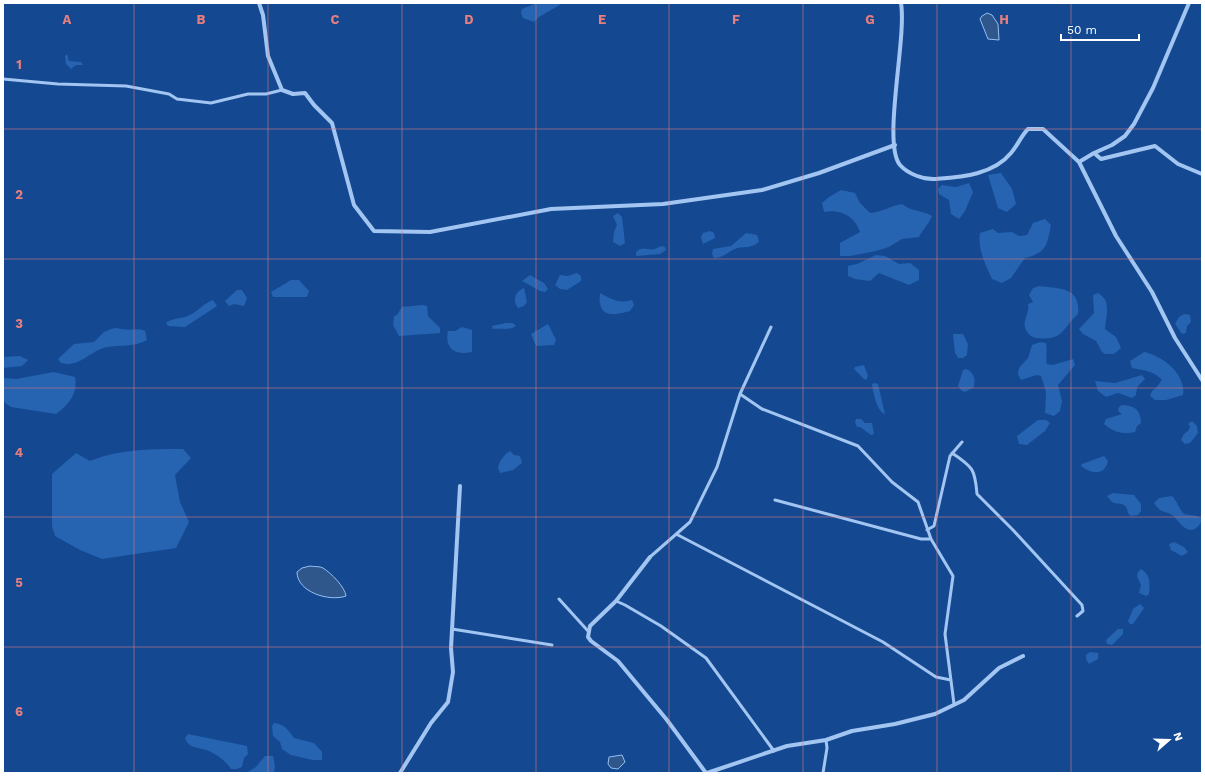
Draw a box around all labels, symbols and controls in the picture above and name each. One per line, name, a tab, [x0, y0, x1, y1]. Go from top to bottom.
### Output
text: A	[63, 12, 72, 27]
text: B	[197, 12, 206, 27]
text: C	[331, 12, 340, 27]
text: D	[464, 12, 474, 27]
text: E	[598, 12, 606, 27]
text: F	[732, 12, 740, 27]
text: G	[865, 12, 875, 27]
text: H	[999, 12, 1009, 27]
scale bar	[1061, 16, 1139, 42]
text: 50 m	[1067, 23, 1097, 37]
text: 1	[16, 57, 22, 72]
text: 2	[15, 187, 23, 202]
text: 3	[15, 316, 23, 331]
text: 4	[15, 445, 24, 460]
text: 5	[15, 575, 23, 590]
text: 6	[15, 704, 23, 719]
north arrow	[1149, 720, 1189, 760]
text: N	[1170, 731, 1185, 743]

